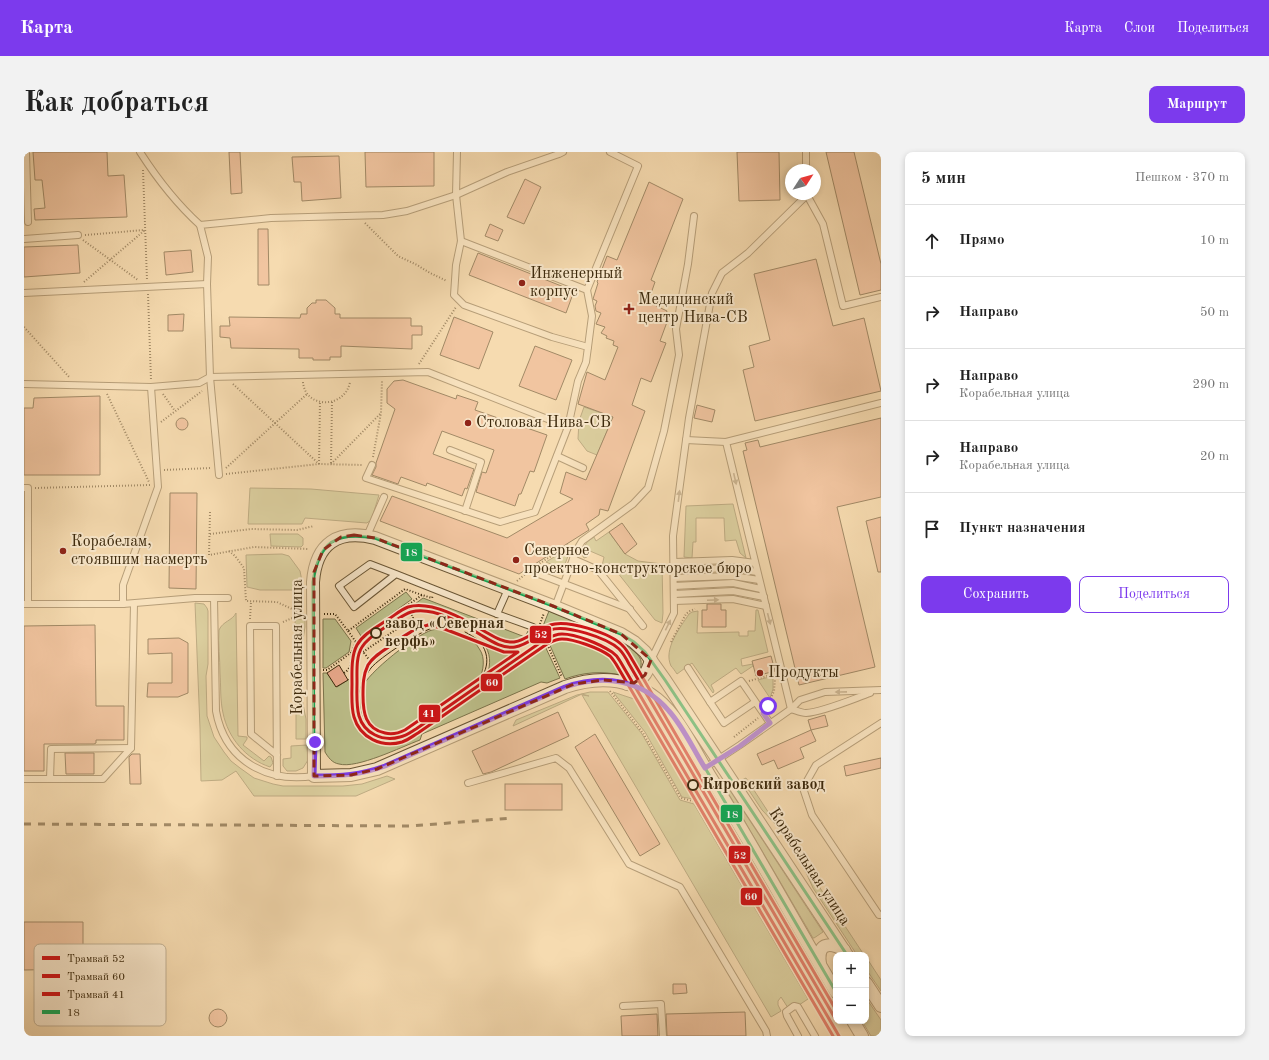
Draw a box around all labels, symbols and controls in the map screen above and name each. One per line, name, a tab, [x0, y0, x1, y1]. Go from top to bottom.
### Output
text: Карта	[20, 19, 73, 38]
text: Карта	[1064, 21, 1102, 35]
text: Слои	[1124, 21, 1155, 35]
text: Поделиться	[1177, 21, 1249, 35]
button: Маршрут	[1149, 86, 1245, 123]
text: Как добраться	[24, 90, 209, 118]
north arrow	[785, 164, 821, 200]
text: 5 мин	[921, 170, 966, 187]
text: Пешком · 370 m	[1135, 171, 1229, 184]
icon: ahead	[921, 230, 943, 252]
text: Прямо	[959, 233, 1005, 248]
text: 10 m	[1200, 234, 1229, 247]
place label: Инженерный корпус	[530, 266, 622, 300]
marker: Инженерный корпус	[517, 278, 527, 288]
place label: Медицинский центр Нива-СВ	[638, 292, 748, 326]
icon: right	[921, 302, 943, 324]
marker: Медицинский центр Нива-СВ	[623, 303, 635, 315]
text: Направо	[959, 305, 1018, 320]
text: 50 m	[1200, 306, 1229, 319]
text: Направо	[959, 369, 1018, 384]
icon: right	[921, 374, 943, 396]
text: 290 m	[1192, 378, 1229, 391]
text: Корабельная улица	[959, 387, 1070, 400]
place label: Столовая Нива-СВ	[476, 415, 611, 431]
marker: Столовая Нива-СВ	[463, 418, 473, 428]
text: Направо	[959, 441, 1018, 456]
icon: right	[921, 446, 943, 468]
text: 20 m	[1200, 450, 1229, 463]
text: Корабельная улица	[959, 459, 1070, 472]
one-way arrow	[732, 473, 738, 486]
one-way arrow	[675, 490, 682, 502]
icon: arrive	[921, 518, 943, 540]
text: Пункт назначения	[959, 521, 1086, 536]
place label: Корабелам, стоявшим насмерть	[71, 534, 207, 568]
line badge: 18	[400, 542, 423, 562]
place label: Северное проектно-конструкторское бюро	[524, 543, 752, 577]
marker: Корабелам, стоявшим насмерть	[58, 546, 68, 556]
text: 18	[405, 548, 417, 559]
marker: Северное проектно-конструкторское бюро	[511, 555, 521, 565]
button: Сохранить	[921, 576, 1071, 613]
button: Поделиться	[1079, 576, 1229, 613]
street label: Корабельная улица	[290, 579, 306, 715]
one-way arrow	[707, 597, 720, 603]
one-way arrow	[766, 613, 772, 626]
place label: завод «Северная верфь»	[385, 616, 504, 650]
one-way arrow	[665, 619, 671, 630]
line badge: 52	[529, 625, 552, 644]
marker: завод «Северная верфь»	[370, 627, 382, 639]
text: 52	[535, 630, 547, 641]
place label: Продукты	[768, 665, 839, 681]
marker: Продукты	[755, 668, 765, 678]
line badge: 60	[480, 673, 503, 692]
text: 60	[486, 678, 498, 689]
one-way arrow	[834, 689, 847, 695]
route start	[759, 697, 777, 715]
line badge: 41	[418, 704, 441, 723]
text: 41	[423, 709, 435, 720]
route end	[306, 733, 324, 751]
place label: Кировский завод	[702, 777, 825, 793]
marker: Кировский завод	[687, 779, 699, 791]
line badge: 18	[720, 804, 743, 823]
street label: Корабельная улица	[765, 806, 853, 929]
text: 18	[726, 810, 738, 821]
line badge: 52	[728, 845, 751, 864]
text: 52	[734, 851, 746, 862]
line badge: 60	[740, 887, 763, 906]
text: 60	[745, 892, 757, 903]
legend	[34, 944, 166, 1026]
map controls	[833, 952, 869, 1024]
button: +	[833, 952, 869, 988]
text: Трамвай 52	[67, 954, 125, 965]
text: Трамвай 60	[67, 972, 125, 983]
button: −	[833, 988, 869, 1024]
text: Трамвай 41	[67, 990, 125, 1001]
text: 18	[67, 1008, 80, 1019]

